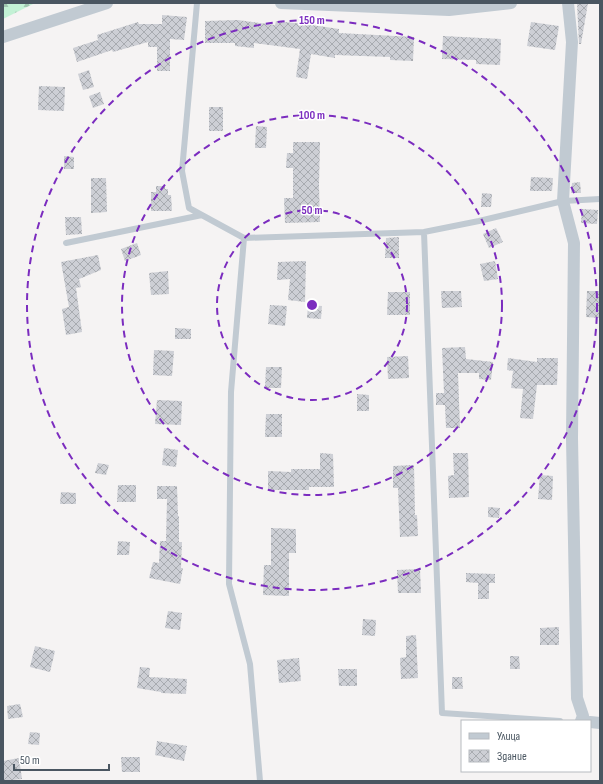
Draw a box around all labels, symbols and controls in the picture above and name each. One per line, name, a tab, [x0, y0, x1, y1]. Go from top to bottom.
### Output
text: 150 m	[299, 13, 325, 28]
text: 100 m	[299, 108, 325, 123]
text: 50 m	[302, 203, 322, 218]
centre of rings	[305, 298, 319, 312]
legend	[461, 720, 591, 772]
text: Улица	[497, 729, 521, 744]
scale bar	[14, 746, 109, 772]
text: Здание	[497, 749, 527, 764]
text: 50 m	[20, 753, 40, 768]

